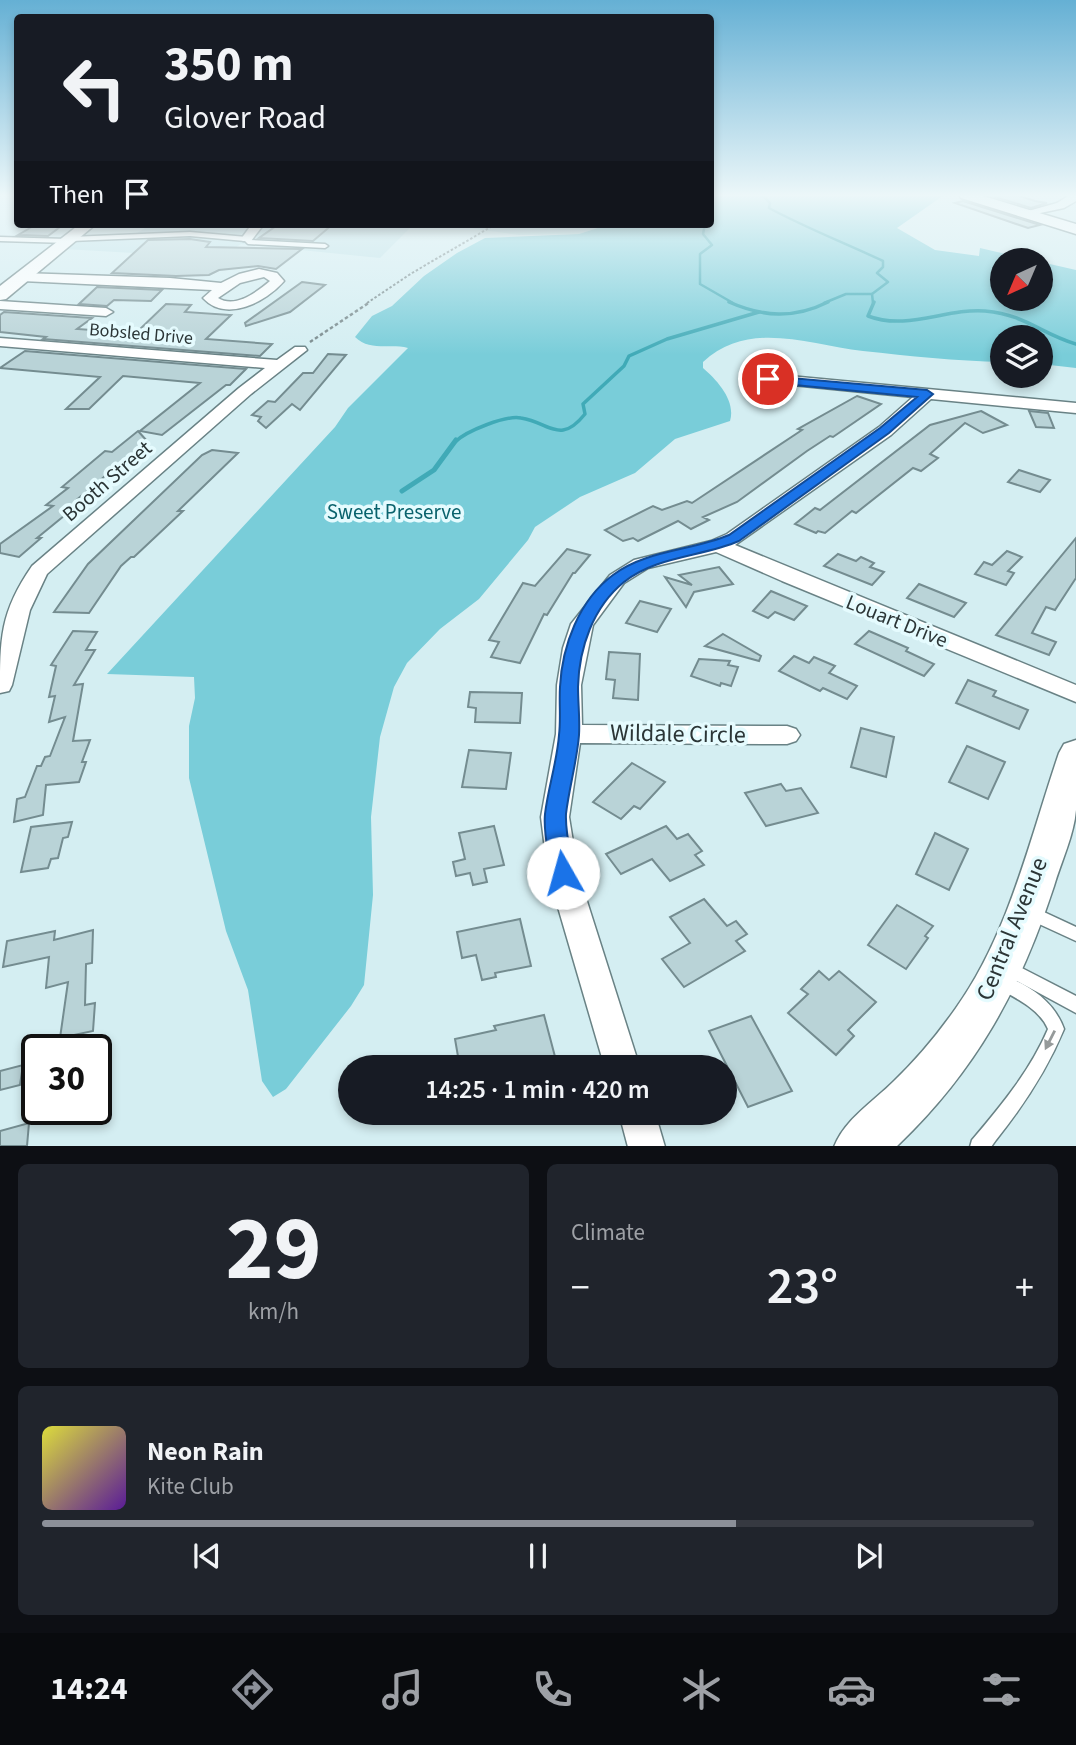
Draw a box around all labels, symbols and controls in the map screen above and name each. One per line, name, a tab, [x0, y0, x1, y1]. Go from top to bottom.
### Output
text: 350 m	[164, 30, 293, 100]
icon: left	[49, 42, 140, 133]
text: Glover Road	[164, 95, 326, 141]
icon: arrive	[118, 175, 156, 213]
text: Then	[49, 176, 104, 213]
north arrow	[990, 248, 1054, 312]
map controls	[990, 248, 1053, 388]
street label: Bobsled Drive	[88, 317, 194, 351]
button: layers	[990, 325, 1053, 388]
pin	[738, 349, 798, 409]
icon: arrive	[749, 360, 787, 398]
street label: Booth Street	[56, 434, 158, 528]
park label: Sweet Preserve	[327, 497, 461, 527]
street label: Louart Drive	[842, 587, 952, 655]
street label: Wildale Circle	[610, 715, 746, 753]
position arrow	[526, 836, 600, 910]
street label: Central Avenue	[967, 852, 1057, 1006]
one-way arrow	[1045, 1030, 1056, 1050]
speed limit sign: 30	[21, 1034, 112, 1125]
text: 14:25 · 1 min · 420 m	[425, 1071, 650, 1108]
text: 29	[225, 1185, 322, 1314]
text: Climate	[571, 1216, 645, 1249]
text: 23°	[767, 1250, 838, 1324]
text: −	[571, 1261, 590, 1315]
text: +	[1015, 1261, 1034, 1315]
text: km/h	[248, 1295, 299, 1328]
text: Neon Rain	[147, 1433, 264, 1470]
text: Kite Club	[147, 1470, 234, 1503]
icon: previous	[188, 1537, 226, 1575]
icon: pause	[519, 1537, 557, 1575]
icon: next	[850, 1537, 888, 1575]
icon: directions	[228, 1665, 277, 1714]
icon: music	[378, 1665, 427, 1714]
icon: phone	[528, 1665, 577, 1714]
icon: climate	[677, 1665, 726, 1714]
icon: car	[827, 1665, 876, 1714]
icon: filters	[977, 1665, 1026, 1714]
text: 14:24	[50, 1666, 128, 1712]

